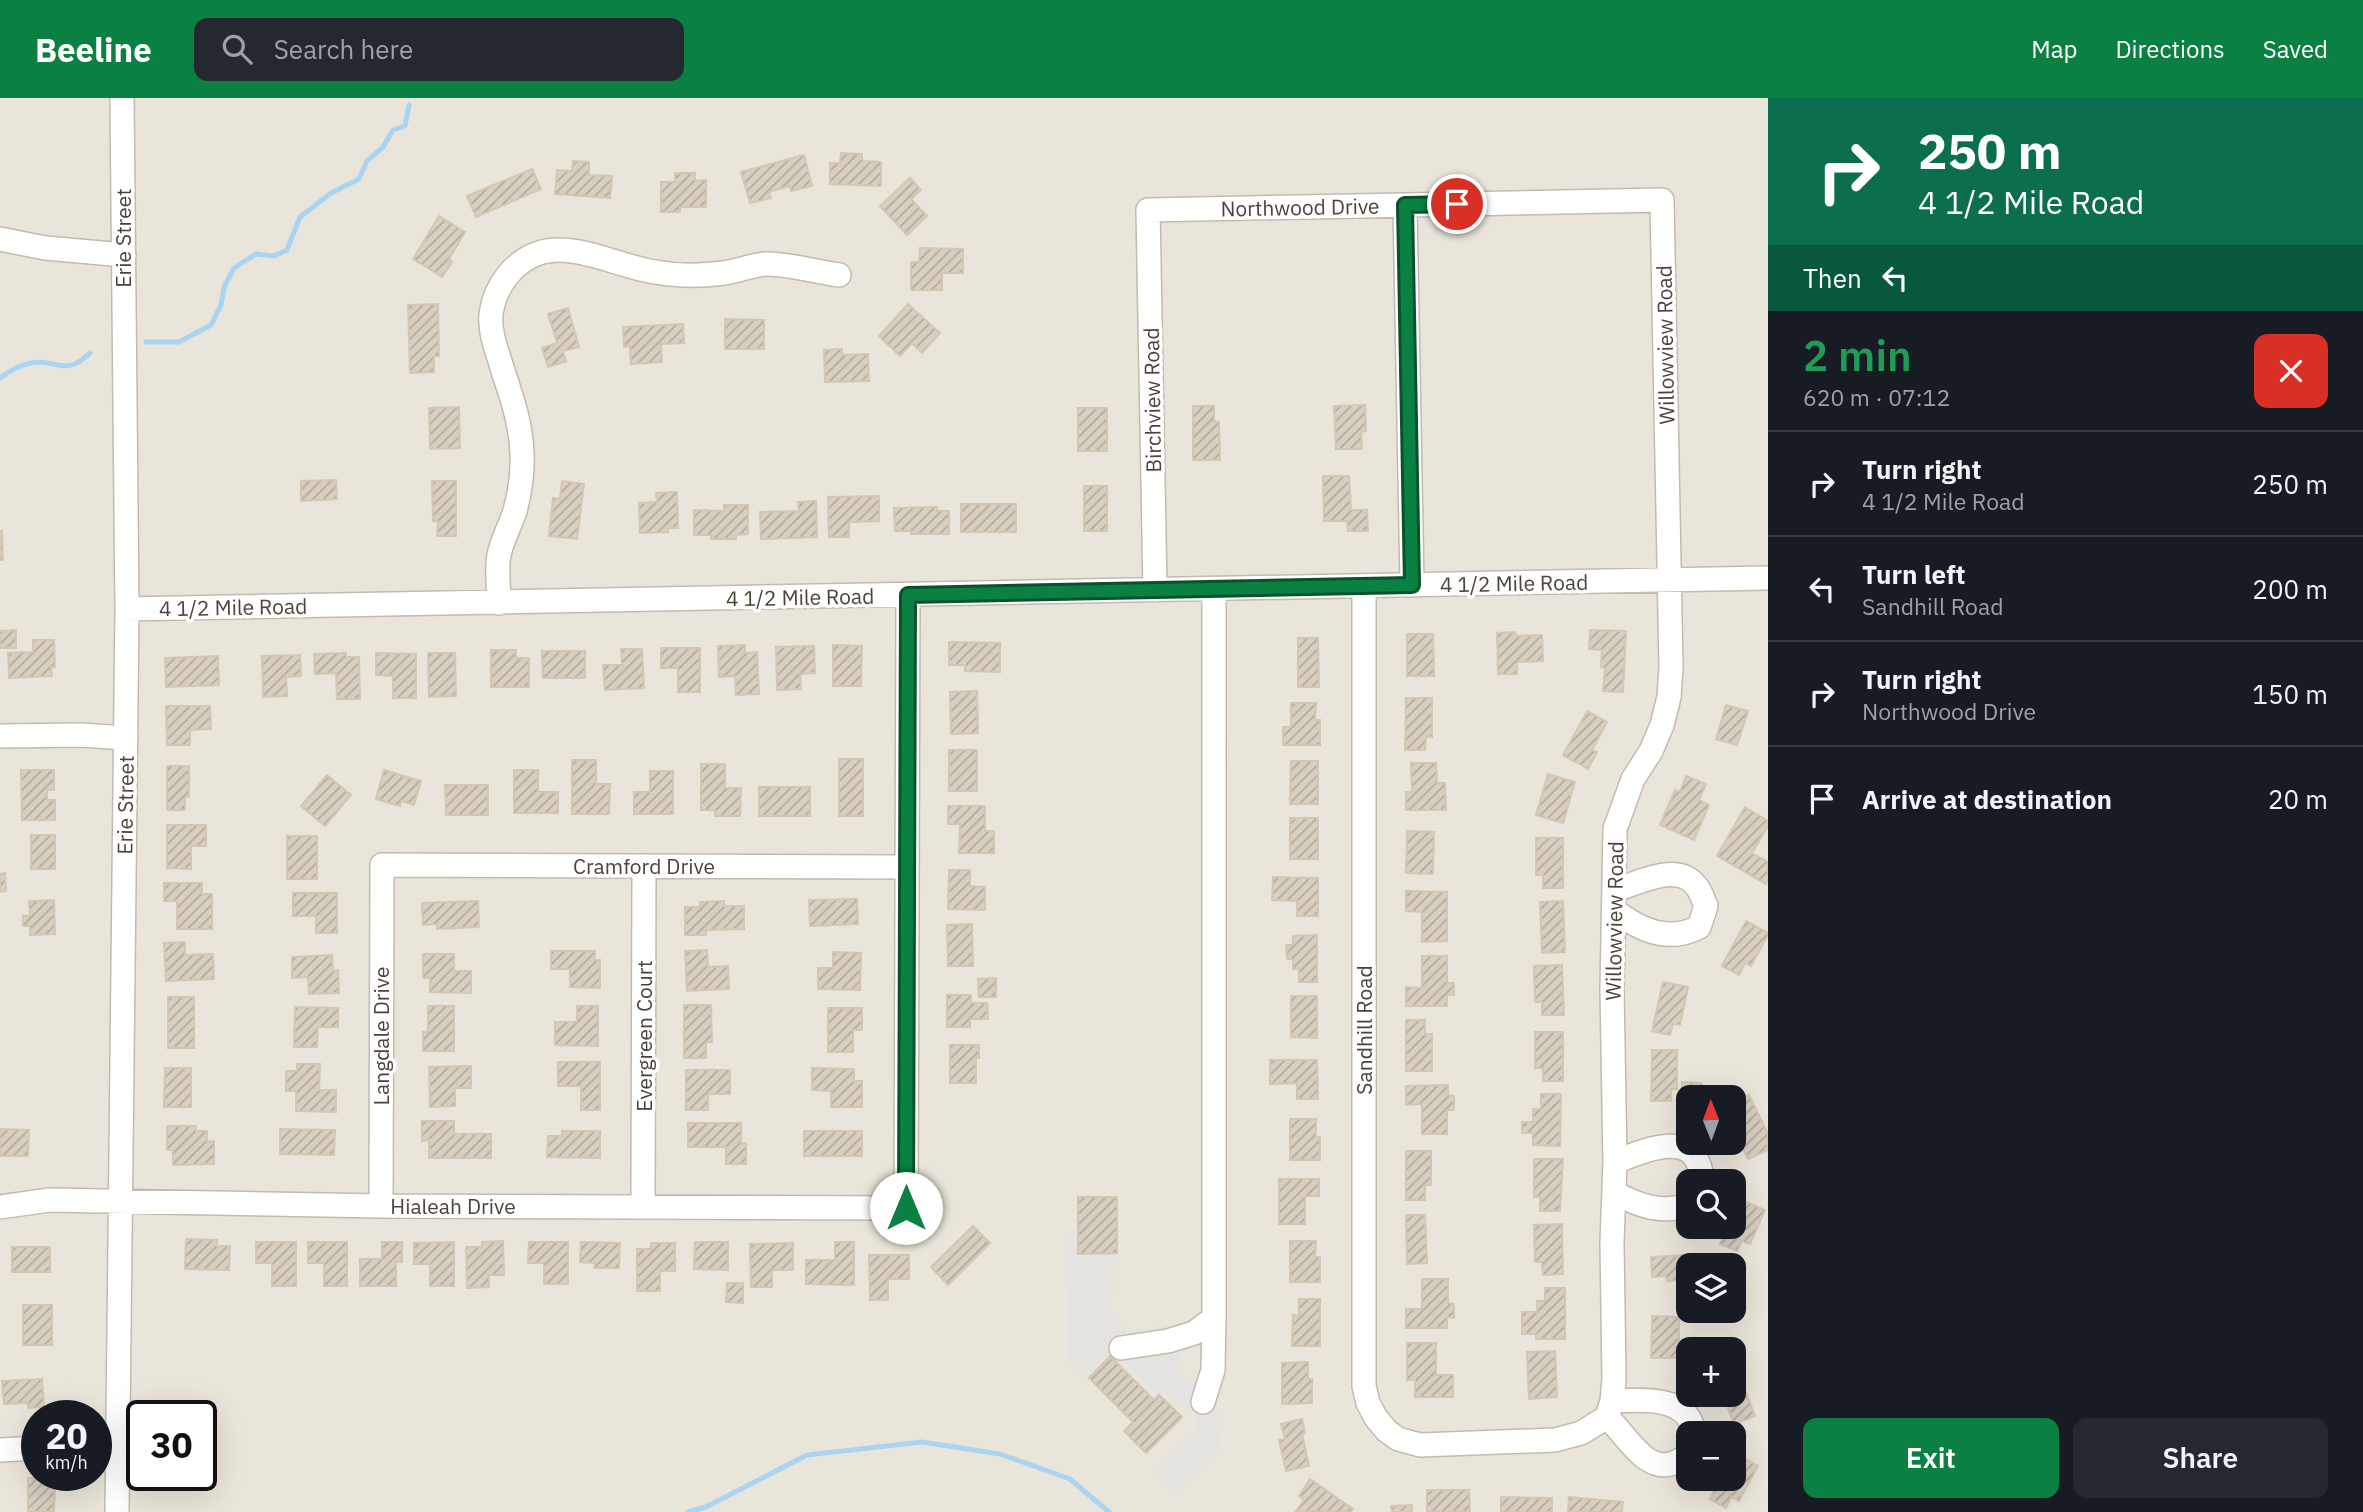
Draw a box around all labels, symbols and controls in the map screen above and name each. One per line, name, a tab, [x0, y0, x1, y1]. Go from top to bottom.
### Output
search box	[194, 18, 684, 81]
text: Beeline	[35, 28, 152, 71]
icon: search	[218, 30, 256, 68]
text: Search here	[274, 32, 413, 66]
text: Map	[2031, 33, 2077, 65]
text: Directions	[2115, 33, 2225, 65]
text: Saved	[2263, 33, 2328, 65]
text: 250 m	[1918, 119, 2062, 182]
icon: right	[1803, 126, 1894, 217]
pin	[1427, 174, 1487, 234]
text: 4 1/2 Mile Road	[1918, 181, 2144, 223]
icon: arrive	[1438, 185, 1476, 223]
street label: Erie Street	[109, 188, 137, 288]
street label: Northwood Drive	[1220, 192, 1380, 222]
icon: left	[1876, 259, 1914, 297]
text: Then	[1803, 261, 1862, 295]
street label: Willowview Road	[1650, 265, 1680, 425]
street label: Birchview Road	[1137, 327, 1167, 473]
text: 2 min	[1803, 328, 1912, 383]
button: close	[2254, 334, 2328, 408]
text: 620 m · 07:12	[1803, 382, 1950, 412]
text: Turn right	[1862, 452, 1981, 486]
icon: right	[1803, 465, 1841, 503]
text: 250 m	[2252, 467, 2328, 501]
text: 4 1/2 Mile Road	[1862, 486, 2025, 516]
text: Turn left	[1862, 557, 1965, 591]
street label: 4 1/2 Mile Road	[1439, 568, 1589, 598]
icon: left	[1803, 570, 1841, 608]
text: 200 m	[2252, 572, 2328, 606]
street label: 4 1/2 Mile Road	[725, 582, 875, 612]
text: Sandhill Road	[1862, 591, 2004, 621]
street label: 4 1/2 Mile Road	[158, 592, 308, 622]
text: Turn right	[1862, 662, 1981, 696]
icon: right	[1803, 675, 1841, 713]
text: 150 m	[2252, 677, 2328, 711]
text: Northwood Drive	[1862, 696, 2036, 726]
street label: Erie Street	[110, 755, 140, 855]
icon: arrive	[1803, 780, 1841, 818]
text: Arrive at destination	[1862, 782, 2112, 816]
text: 20 m	[2268, 782, 2328, 816]
street label: Willowview Road	[1599, 841, 1629, 1001]
street label: Cramford Drive	[573, 852, 715, 880]
street label: Evergreen Court	[630, 960, 658, 1112]
street label: Sandhill Road	[1350, 965, 1378, 1095]
street label: Langdale Drive	[367, 967, 395, 1105]
north arrow	[1676, 1085, 1746, 1155]
map controls	[1676, 1085, 1746, 1491]
button: search	[1676, 1169, 1746, 1239]
position arrow	[869, 1171, 943, 1245]
street label: Hialeah Drive	[390, 1192, 516, 1220]
button: layers	[1676, 1253, 1746, 1323]
button: +	[1676, 1337, 1746, 1407]
speed limit sign: 30	[126, 1400, 217, 1491]
text: 20	[45, 1413, 88, 1459]
button: Exit	[1803, 1418, 2059, 1498]
button: Share	[2073, 1418, 2328, 1498]
button: −	[1676, 1421, 1746, 1491]
text: km/h	[45, 1451, 88, 1474]

